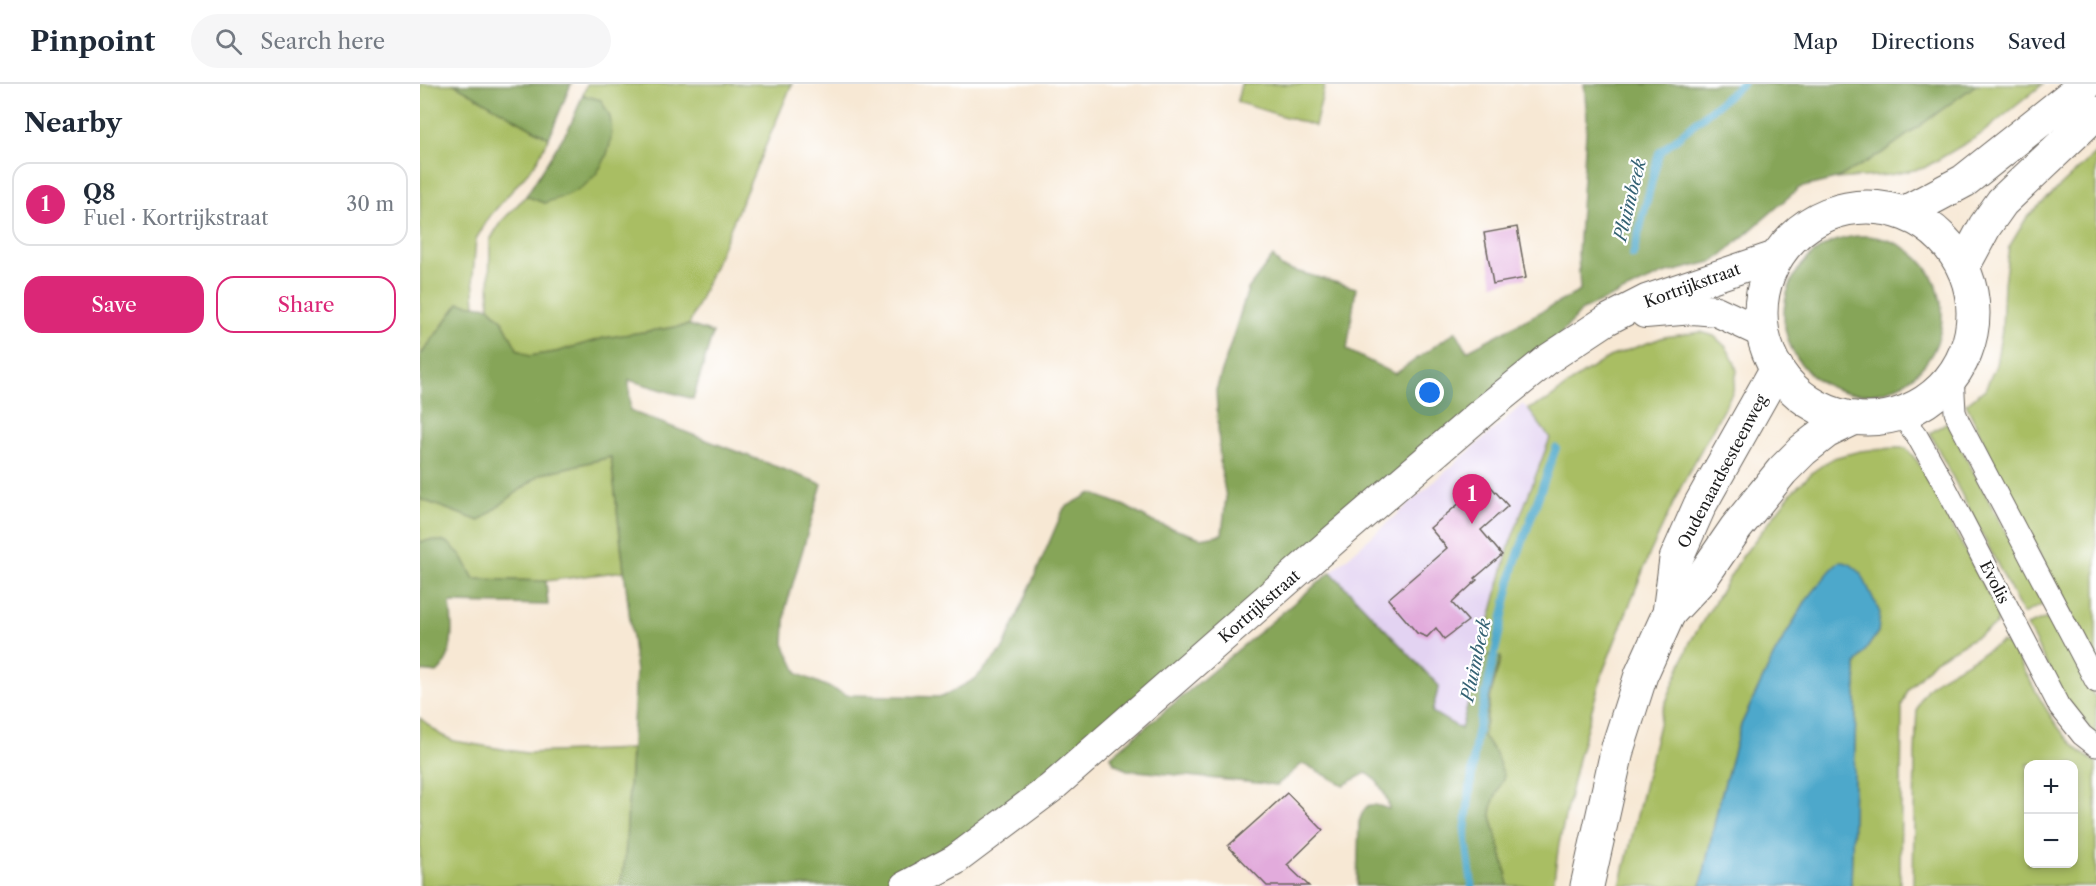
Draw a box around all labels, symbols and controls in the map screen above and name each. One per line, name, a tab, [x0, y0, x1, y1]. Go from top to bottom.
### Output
search box	[191, 14, 611, 68]
text: Pinpoint	[30, 24, 155, 58]
icon: search	[212, 25, 245, 58]
text: Search here	[260, 28, 385, 55]
text: Map	[1793, 29, 1838, 54]
text: Directions	[1871, 29, 1975, 54]
text: Saved	[2008, 29, 2066, 54]
text: Nearby	[24, 107, 122, 139]
water label: Pluimbeek	[1609, 156, 1651, 245]
text: Q8	[83, 179, 115, 206]
text: 1	[41, 192, 50, 216]
text: 30 m	[346, 192, 394, 216]
text: Fuel · Kortrijkstraat	[83, 206, 268, 230]
street label: Kortrijkstraat	[1641, 258, 1743, 312]
button: Save	[24, 276, 204, 333]
button: Share	[216, 276, 396, 333]
your location	[1415, 378, 1444, 407]
street label: Oudenaardsesteenweg	[1673, 390, 1771, 551]
pin: 1	[1452, 474, 1492, 524]
street label: Evolis	[1976, 557, 2014, 607]
street label: Kortrijkstraat	[1214, 565, 1304, 647]
water label: Pluimbeek	[1456, 616, 1496, 705]
map controls	[2024, 760, 2078, 868]
button: +	[2024, 760, 2078, 814]
button: −	[2024, 814, 2078, 868]

